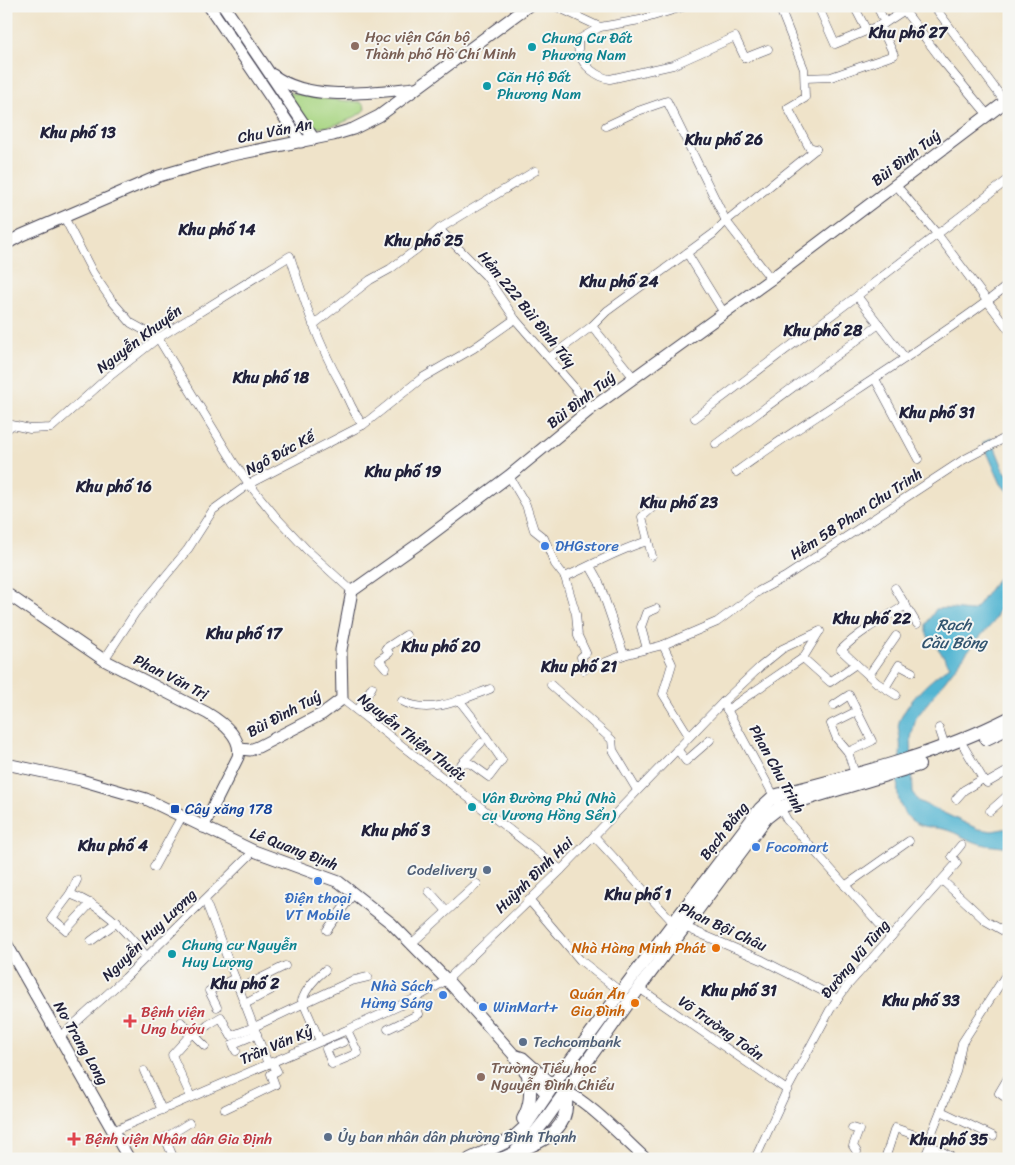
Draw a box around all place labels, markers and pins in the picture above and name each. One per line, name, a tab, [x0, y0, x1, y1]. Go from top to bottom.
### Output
place label: Học viện Cán bộ Thành phố Hồ Chí Minh	[365, 24, 516, 67]
place label: Chung Cư Đất Phương Nam	[542, 25, 633, 68]
marker: Học viện Cán bộ Thành phố Hồ Chí Minh	[349, 40, 361, 52]
marker: Chung Cư Đất Phương Nam	[526, 41, 538, 53]
place label: Căn Hộ Đất Phương Nam	[497, 64, 581, 107]
marker: Căn Hộ Đất Phương Nam	[481, 80, 493, 92]
place label: DHGstore	[555, 533, 619, 559]
marker: DHGstore	[539, 540, 551, 552]
place label: Vân Đường Phủ (Nhà cụ Vương Hồng Sển)	[482, 785, 617, 828]
place label: Cây xăng 178	[185, 796, 272, 822]
marker: Vân Đường Phủ (Nhà cụ Vương Hồng Sển)	[466, 801, 478, 813]
marker: Cây xăng 178	[169, 803, 181, 815]
place label: Focomart	[766, 834, 829, 860]
marker: Focomart	[750, 841, 762, 853]
place label: Codelivery	[407, 857, 477, 883]
marker: Codelivery	[481, 864, 493, 876]
marker: Điện thoại VT Mobile	[312, 875, 324, 887]
place label: Điện thoại VT Mobile	[285, 885, 352, 928]
place label: Chung cư Nguyễn Huy Lượng	[182, 932, 297, 975]
place label: Nhà Hàng Minh Phát	[571, 935, 706, 961]
marker: Nhà Hàng Minh Phát	[710, 942, 722, 954]
marker: Chung cư Nguyễn Huy Lượng	[166, 948, 178, 960]
place label: Nhà Sách Hừng Sáng	[361, 973, 433, 1016]
place label: Quán Ăn Gia Đình	[570, 981, 625, 1024]
marker: Nhà Sách Hừng Sáng	[437, 989, 449, 1001]
place label: WinMart+	[493, 994, 559, 1020]
marker: Quán Ăn Gia Đình	[629, 997, 641, 1009]
place label: Bệnh viện Ung bướu	[141, 999, 205, 1042]
marker: WinMart+	[477, 1001, 489, 1013]
marker: Bệnh viện Ung bướu	[123, 1014, 137, 1028]
place label: Techcombank	[533, 1029, 622, 1055]
marker: Techcombank	[517, 1036, 529, 1048]
place label: Trường Tiểu học Nguyễn Đình Chiểu	[491, 1055, 615, 1098]
marker: Trường Tiểu học Nguyễn Đình Chiểu	[475, 1071, 487, 1083]
place label: Ủy ban nhân dân phường Bình Thạnh	[338, 1124, 577, 1150]
place label: Bệnh viện Nhân dân Gia Định	[85, 1126, 272, 1152]
marker: Ủy ban nhân dân phường Bình Thạnh	[322, 1131, 334, 1143]
marker: Bệnh viện Nhân dân Gia Định	[67, 1132, 81, 1146]

